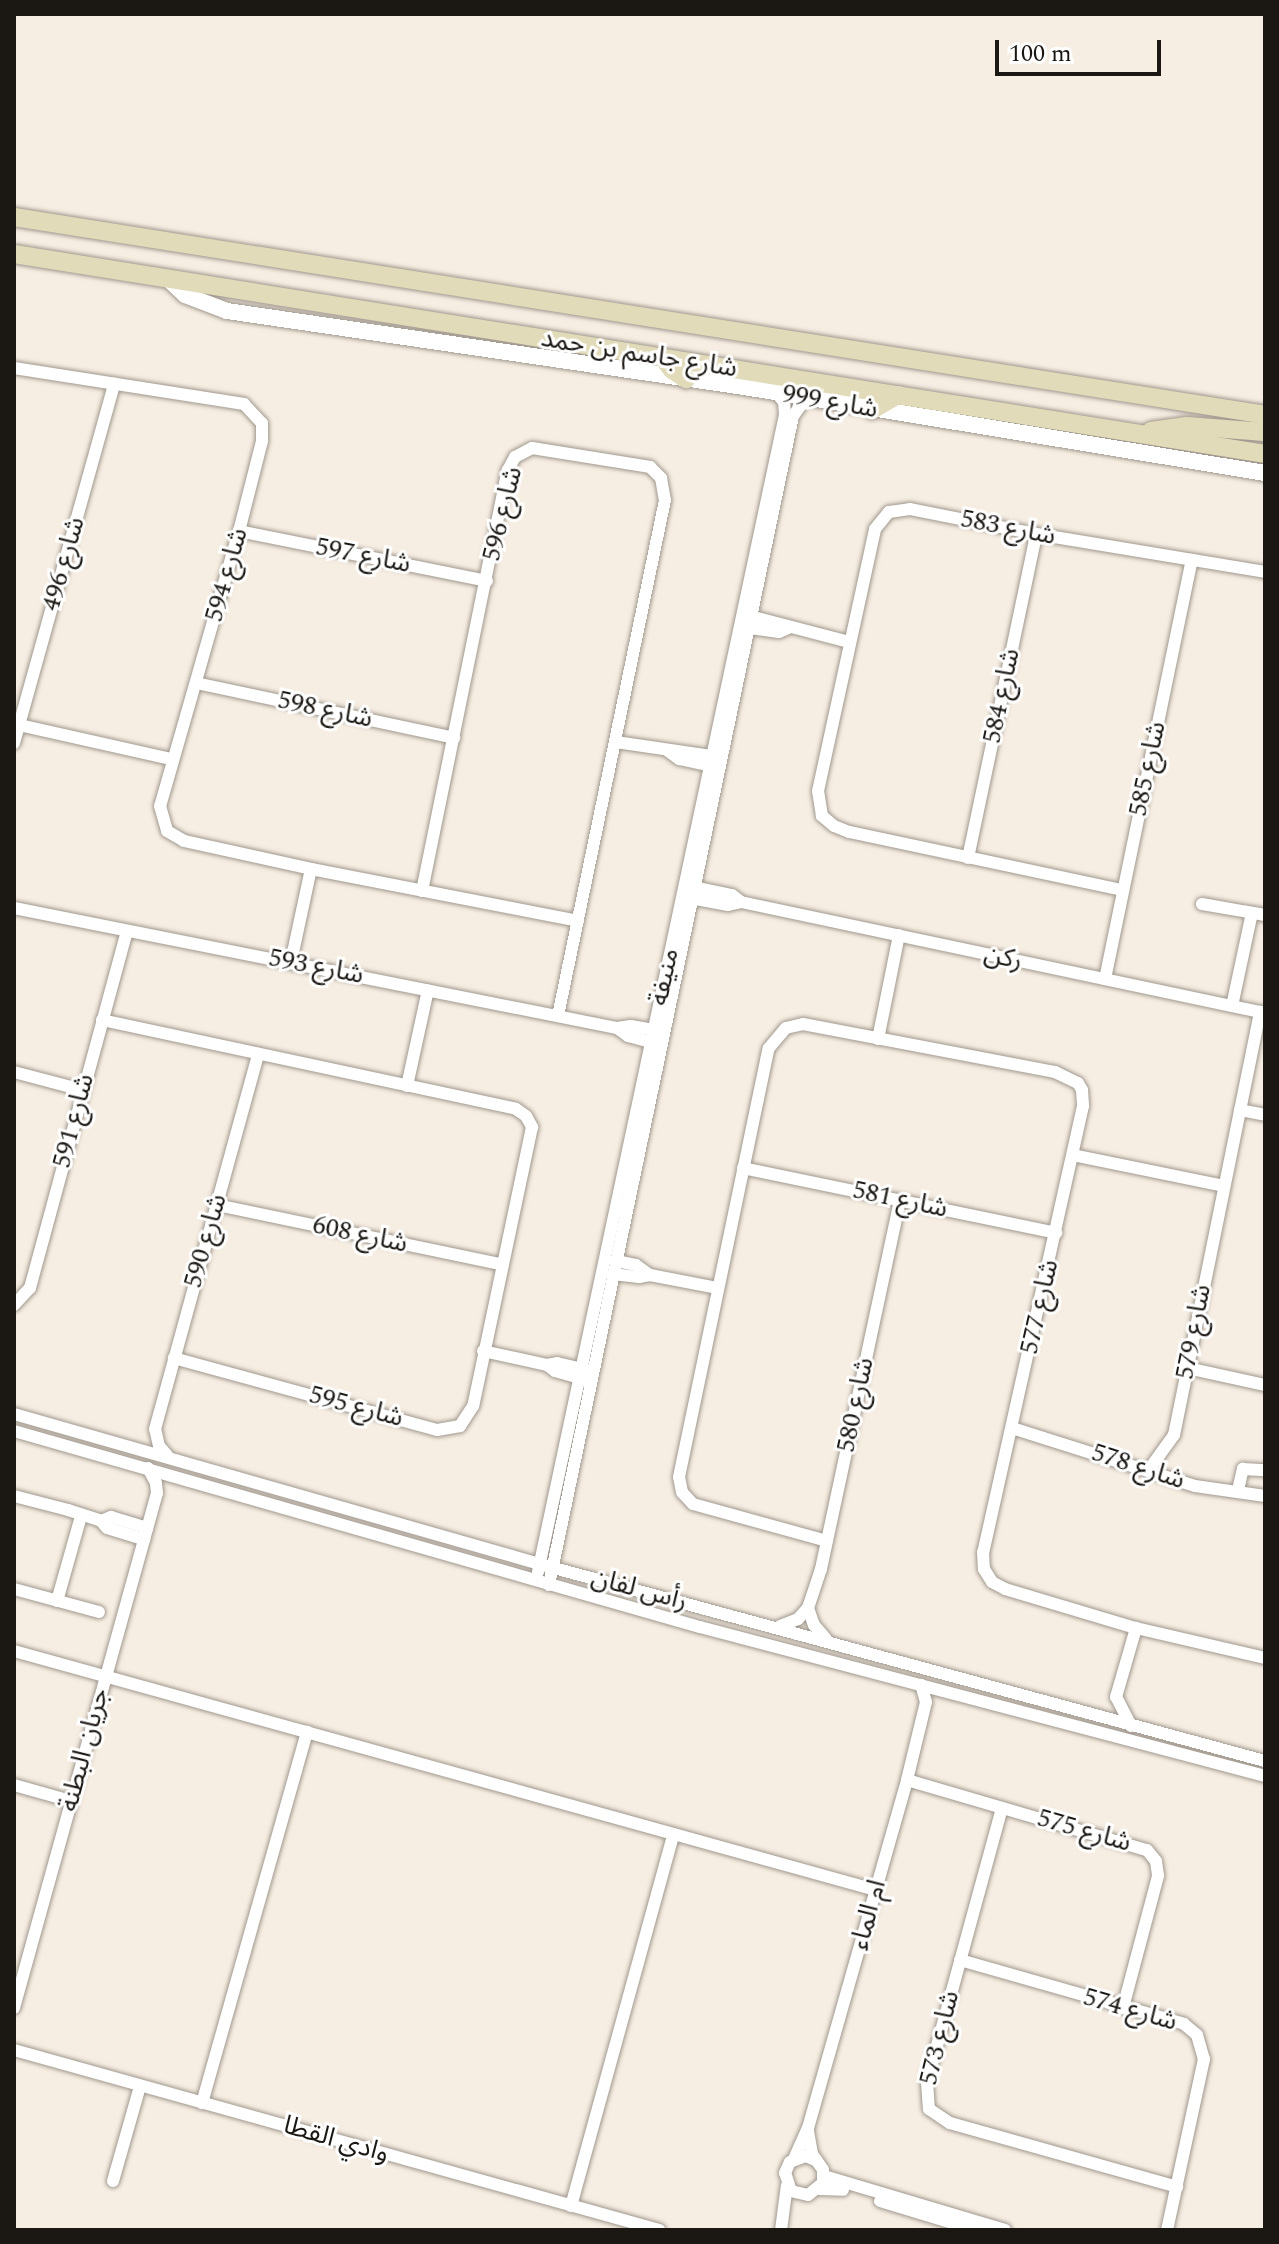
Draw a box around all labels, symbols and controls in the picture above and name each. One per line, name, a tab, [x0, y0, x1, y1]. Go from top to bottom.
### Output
scale bar	[999, 24, 1165, 74]
text: 100 m	[1009, 36, 1072, 72]
street label: شارع جاسم بن حمد	[539, 323, 739, 385]
street label: شارع 999	[780, 378, 880, 426]
street label: شارع 596	[476, 464, 530, 564]
street label: شارع 583	[958, 504, 1058, 552]
street label: شارع 496	[36, 513, 92, 615]
street label: شارع 594	[199, 524, 255, 626]
street label: شارع 597	[313, 532, 413, 580]
street label: شارع 584	[977, 646, 1027, 746]
street label: شارع 598	[275, 685, 375, 735]
street label: شارع 585	[1123, 719, 1173, 819]
street label: ركن	[981, 939, 1025, 977]
street label: شارع 593	[266, 943, 366, 991]
street label: منيفة	[644, 946, 686, 1008]
street label: شارع 591	[46, 1071, 102, 1171]
street label: شارع 581	[850, 1175, 950, 1225]
street label: شارع 590	[178, 1190, 234, 1292]
street label: شارع 608	[310, 1210, 410, 1260]
street label: شارع 577	[1014, 1257, 1066, 1357]
street label: شارع 579	[1170, 1282, 1218, 1382]
street label: شارع 580	[831, 1355, 881, 1455]
street label: شارع 595	[306, 1379, 406, 1435]
street label: شارع 578	[1087, 1437, 1189, 1497]
street label: رأس لفان	[588, 1562, 690, 1618]
street label: جريان البطنة	[54, 1685, 116, 1815]
street label: شارع 575	[1033, 1803, 1135, 1859]
street label: ام الماء	[844, 1876, 894, 1954]
street label: شارع 574	[1079, 1982, 1181, 2038]
street label: شارع 573	[913, 1988, 967, 2088]
street label: وادي القطا	[280, 2110, 392, 2170]

